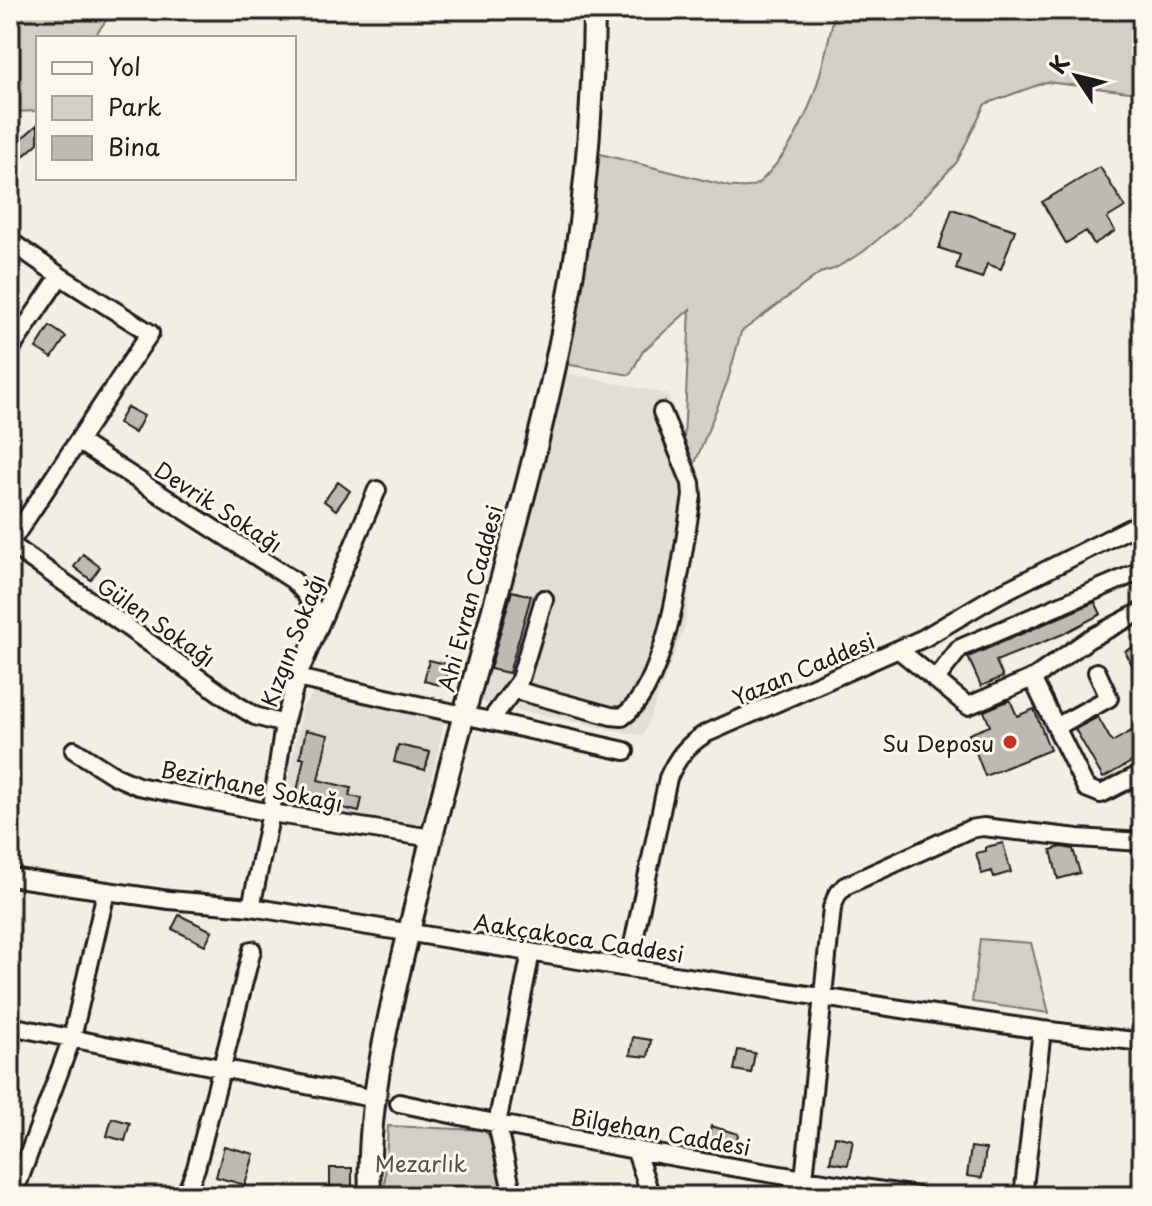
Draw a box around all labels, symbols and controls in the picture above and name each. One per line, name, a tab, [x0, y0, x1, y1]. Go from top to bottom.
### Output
legend	[36, 36, 296, 180]
north arrow	[1036, 36, 1116, 116]
text: Yol	[108, 48, 141, 84]
text: K	[1040, 48, 1077, 80]
text: Park	[108, 88, 162, 124]
text: Bina	[108, 128, 160, 164]
street label: Devrik Sokağı	[149, 452, 289, 560]
street label: Ahi Evran Caddesi	[428, 501, 510, 695]
street label: Gülen Sokağı	[91, 568, 223, 674]
street label: Kızgın Sokağı	[251, 569, 333, 711]
street label: Yazan Caddesi	[727, 623, 879, 713]
place label: Su Deposu	[882, 726, 994, 759]
marker: Su Deposu	[1001, 733, 1019, 751]
street label: Bezirhane Sokağı	[158, 751, 346, 819]
street label: Aakçakoca Caddesi	[472, 904, 686, 970]
street label: Bilgehan Caddesi	[569, 1099, 753, 1163]
park label: Mezarlık	[375, 1146, 467, 1179]

